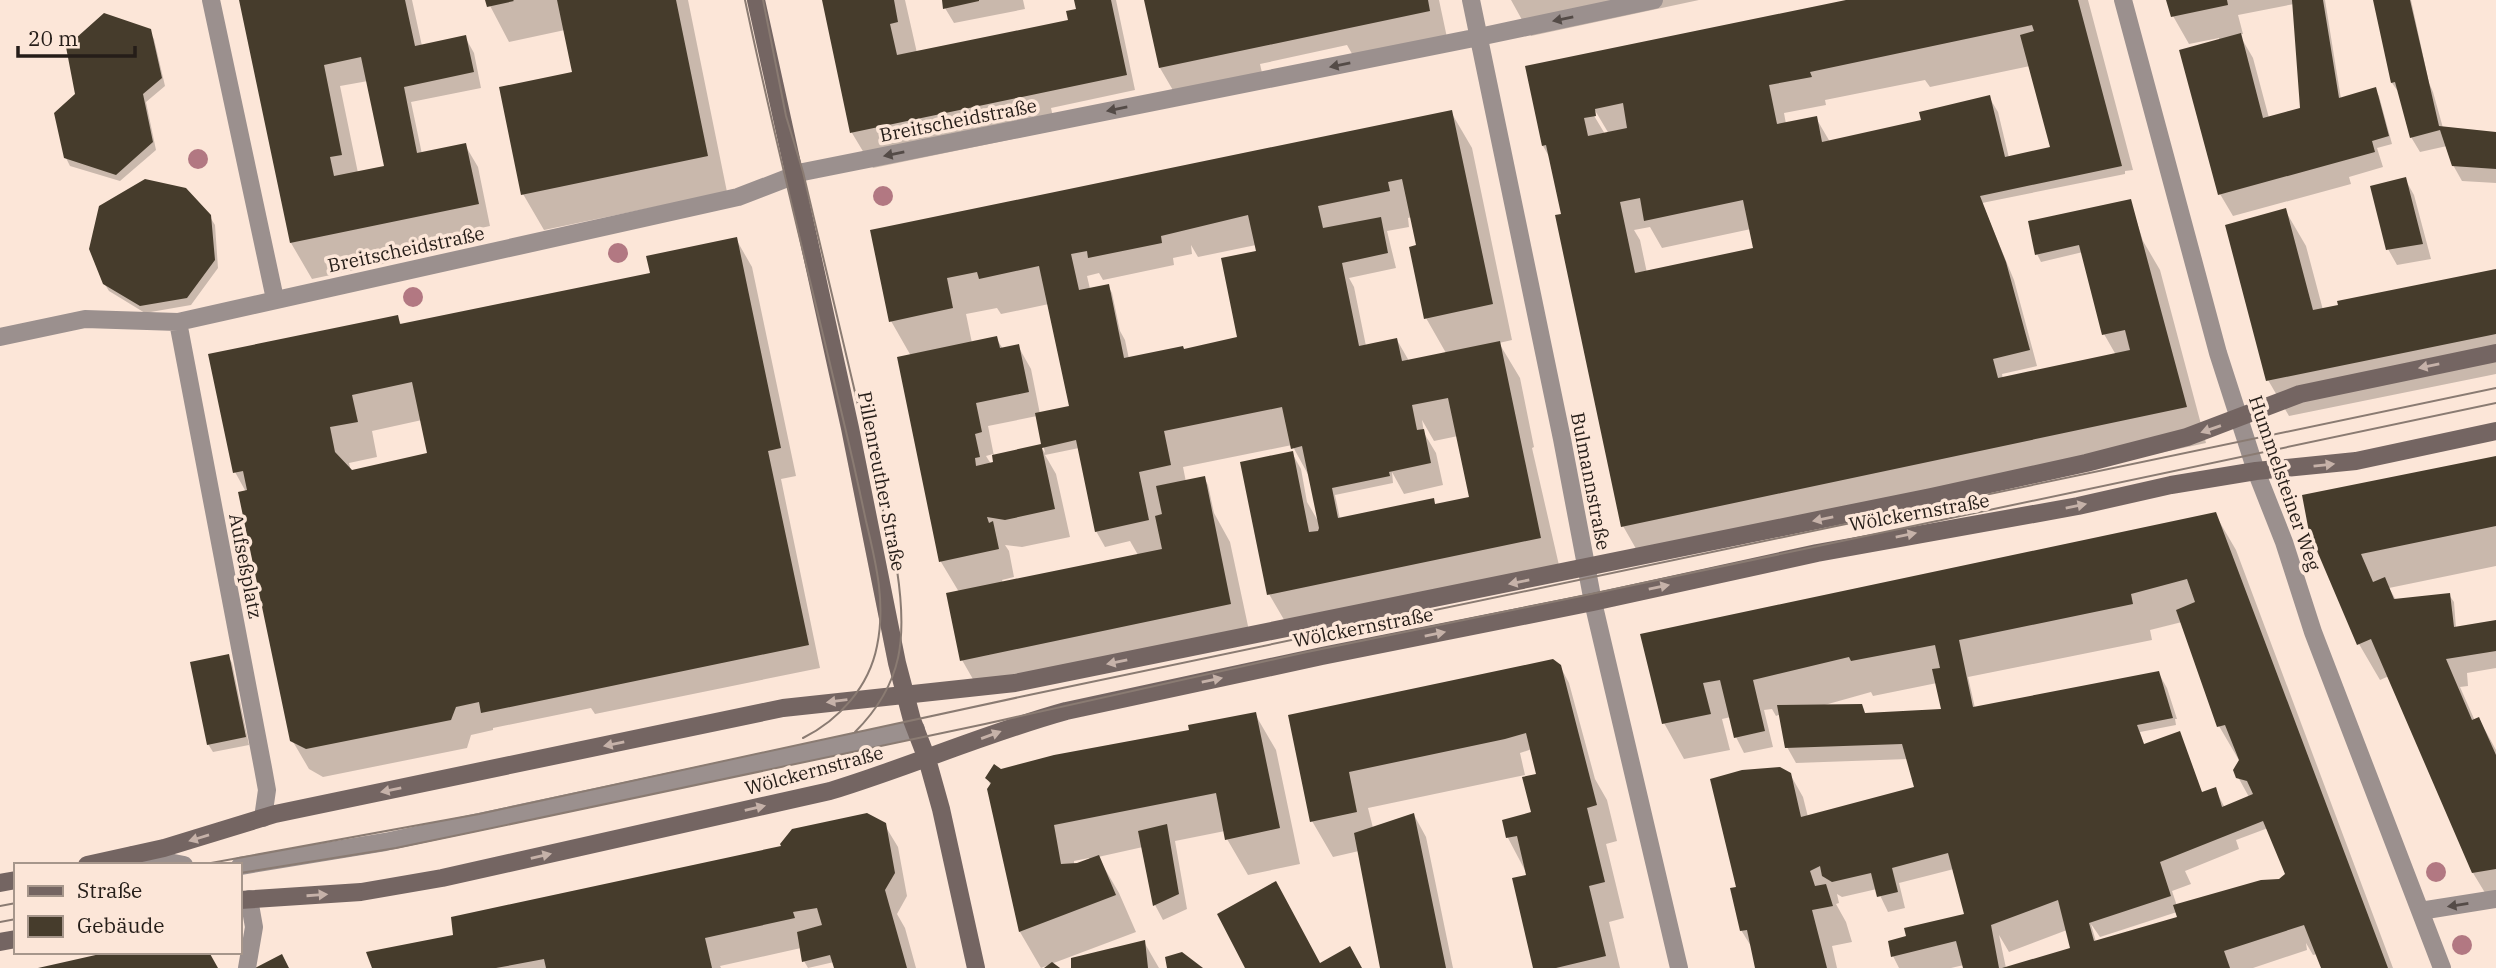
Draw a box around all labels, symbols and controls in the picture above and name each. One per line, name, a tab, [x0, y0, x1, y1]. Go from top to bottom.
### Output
scale bar	[18, 14, 135, 58]
one-way arrow	[1552, 14, 1574, 25]
text: 20 m	[28, 24, 78, 52]
one-way arrow	[1329, 59, 1351, 70]
street label: Breitscheidstraße	[877, 93, 1039, 147]
one-way arrow	[1106, 104, 1128, 115]
one-way arrow	[883, 148, 905, 159]
street label: Breitscheidstraße	[325, 221, 487, 277]
one-way arrow	[2418, 361, 2440, 372]
street label: Pillenreuther Straße	[853, 389, 911, 573]
street label: Hummelsteiner Weg	[2244, 392, 2327, 575]
street label: Bulmannstraße	[1566, 410, 1616, 552]
one-way arrow	[2201, 424, 2222, 435]
one-way arrow	[2313, 459, 2335, 470]
street label: Wölckernstraße	[1847, 488, 1991, 536]
one-way arrow	[2065, 500, 2087, 511]
street label: Aufseßplatz	[224, 511, 268, 621]
one-way arrow	[1812, 514, 1834, 525]
one-way arrow	[1895, 529, 1917, 540]
one-way arrow	[1508, 576, 1530, 587]
one-way arrow	[1648, 582, 1670, 593]
street label: Wölckernstraße	[1291, 602, 1435, 652]
one-way arrow	[1424, 629, 1446, 640]
one-way arrow	[1106, 657, 1128, 668]
one-way arrow	[1201, 675, 1223, 686]
one-way arrow	[826, 696, 848, 707]
one-way arrow	[981, 729, 1002, 740]
one-way arrow	[603, 738, 625, 749]
street label: Wölckernstraße	[742, 740, 886, 800]
one-way arrow	[380, 785, 402, 796]
one-way arrow	[744, 802, 766, 813]
one-way arrow	[188, 833, 209, 844]
one-way arrow	[530, 851, 552, 862]
legend	[14, 863, 242, 954]
text: Straße	[77, 876, 142, 904]
one-way arrow	[306, 889, 328, 900]
one-way arrow	[2447, 900, 2469, 911]
text: Gebäude	[77, 911, 165, 939]

